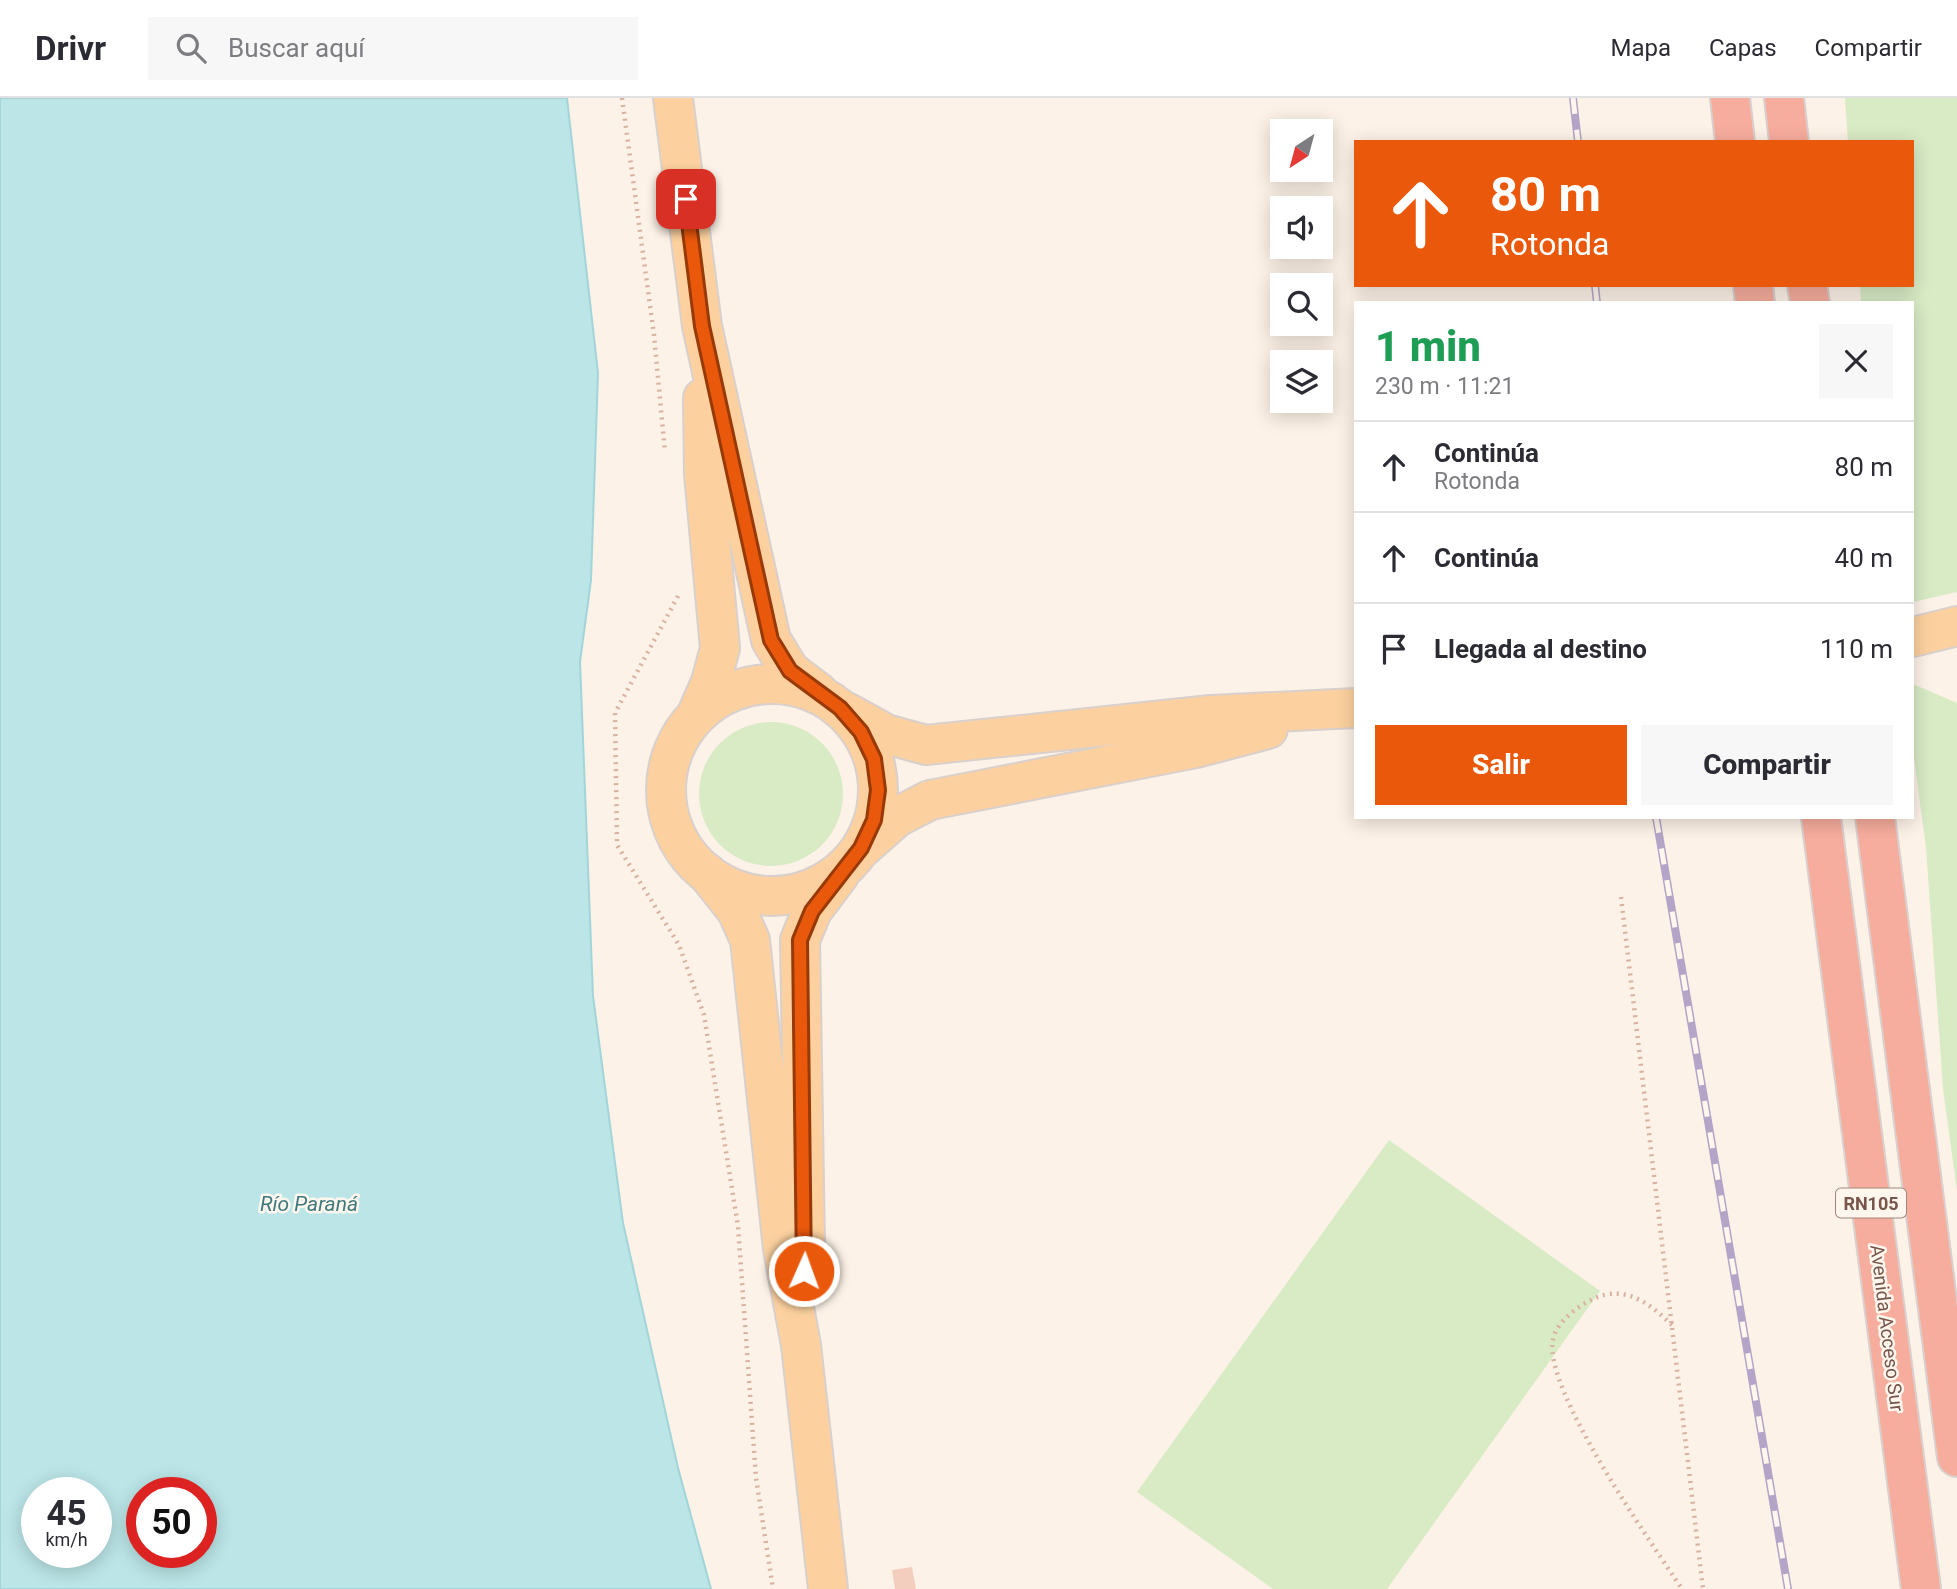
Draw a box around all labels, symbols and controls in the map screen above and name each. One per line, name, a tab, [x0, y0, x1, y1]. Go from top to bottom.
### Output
search box	[148, 17, 638, 80]
text: Drivr	[35, 29, 106, 68]
icon: search	[172, 29, 210, 67]
text: Buscar aquí	[228, 33, 365, 63]
text: Mapa	[1610, 34, 1671, 62]
text: Capas	[1709, 34, 1777, 62]
text: Compartir	[1815, 34, 1922, 62]
north arrow	[1270, 119, 1334, 182]
map controls	[1270, 119, 1333, 413]
text: 80 m	[1490, 166, 1601, 223]
icon: ahead	[1375, 168, 1466, 259]
pin	[656, 169, 716, 229]
icon: arrive	[667, 180, 705, 218]
button: sound	[1270, 196, 1333, 259]
text: Rotonda	[1490, 225, 1610, 263]
button: search	[1270, 273, 1333, 336]
text: 1 min	[1375, 322, 1481, 371]
button: close	[1819, 324, 1893, 398]
button: layers	[1270, 350, 1333, 413]
text: 230 m · 11:21	[1375, 373, 1514, 400]
text: Continúa	[1434, 438, 1539, 468]
icon: ahead	[1375, 448, 1413, 486]
text: 80 m	[1835, 452, 1893, 482]
text: Rotonda	[1434, 468, 1520, 495]
icon: ahead	[1375, 539, 1413, 577]
text: Continúa	[1434, 543, 1539, 573]
text: 40 m	[1835, 543, 1893, 573]
icon: arrive	[1375, 630, 1413, 668]
text: Llegada al destino	[1434, 634, 1647, 664]
text: 110 m	[1820, 634, 1893, 664]
button: Salir	[1375, 725, 1627, 805]
button: Compartir	[1641, 725, 1893, 805]
road number: RN105	[1836, 1188, 1906, 1218]
water label: Río Paraná	[260, 1192, 358, 1216]
position arrow	[767, 1234, 841, 1308]
street label: Avenida Acceso Sur	[1865, 1243, 1909, 1413]
speed limit sign: 50	[126, 1477, 217, 1568]
text: 45	[46, 1493, 87, 1534]
text: km/h	[45, 1529, 88, 1550]

